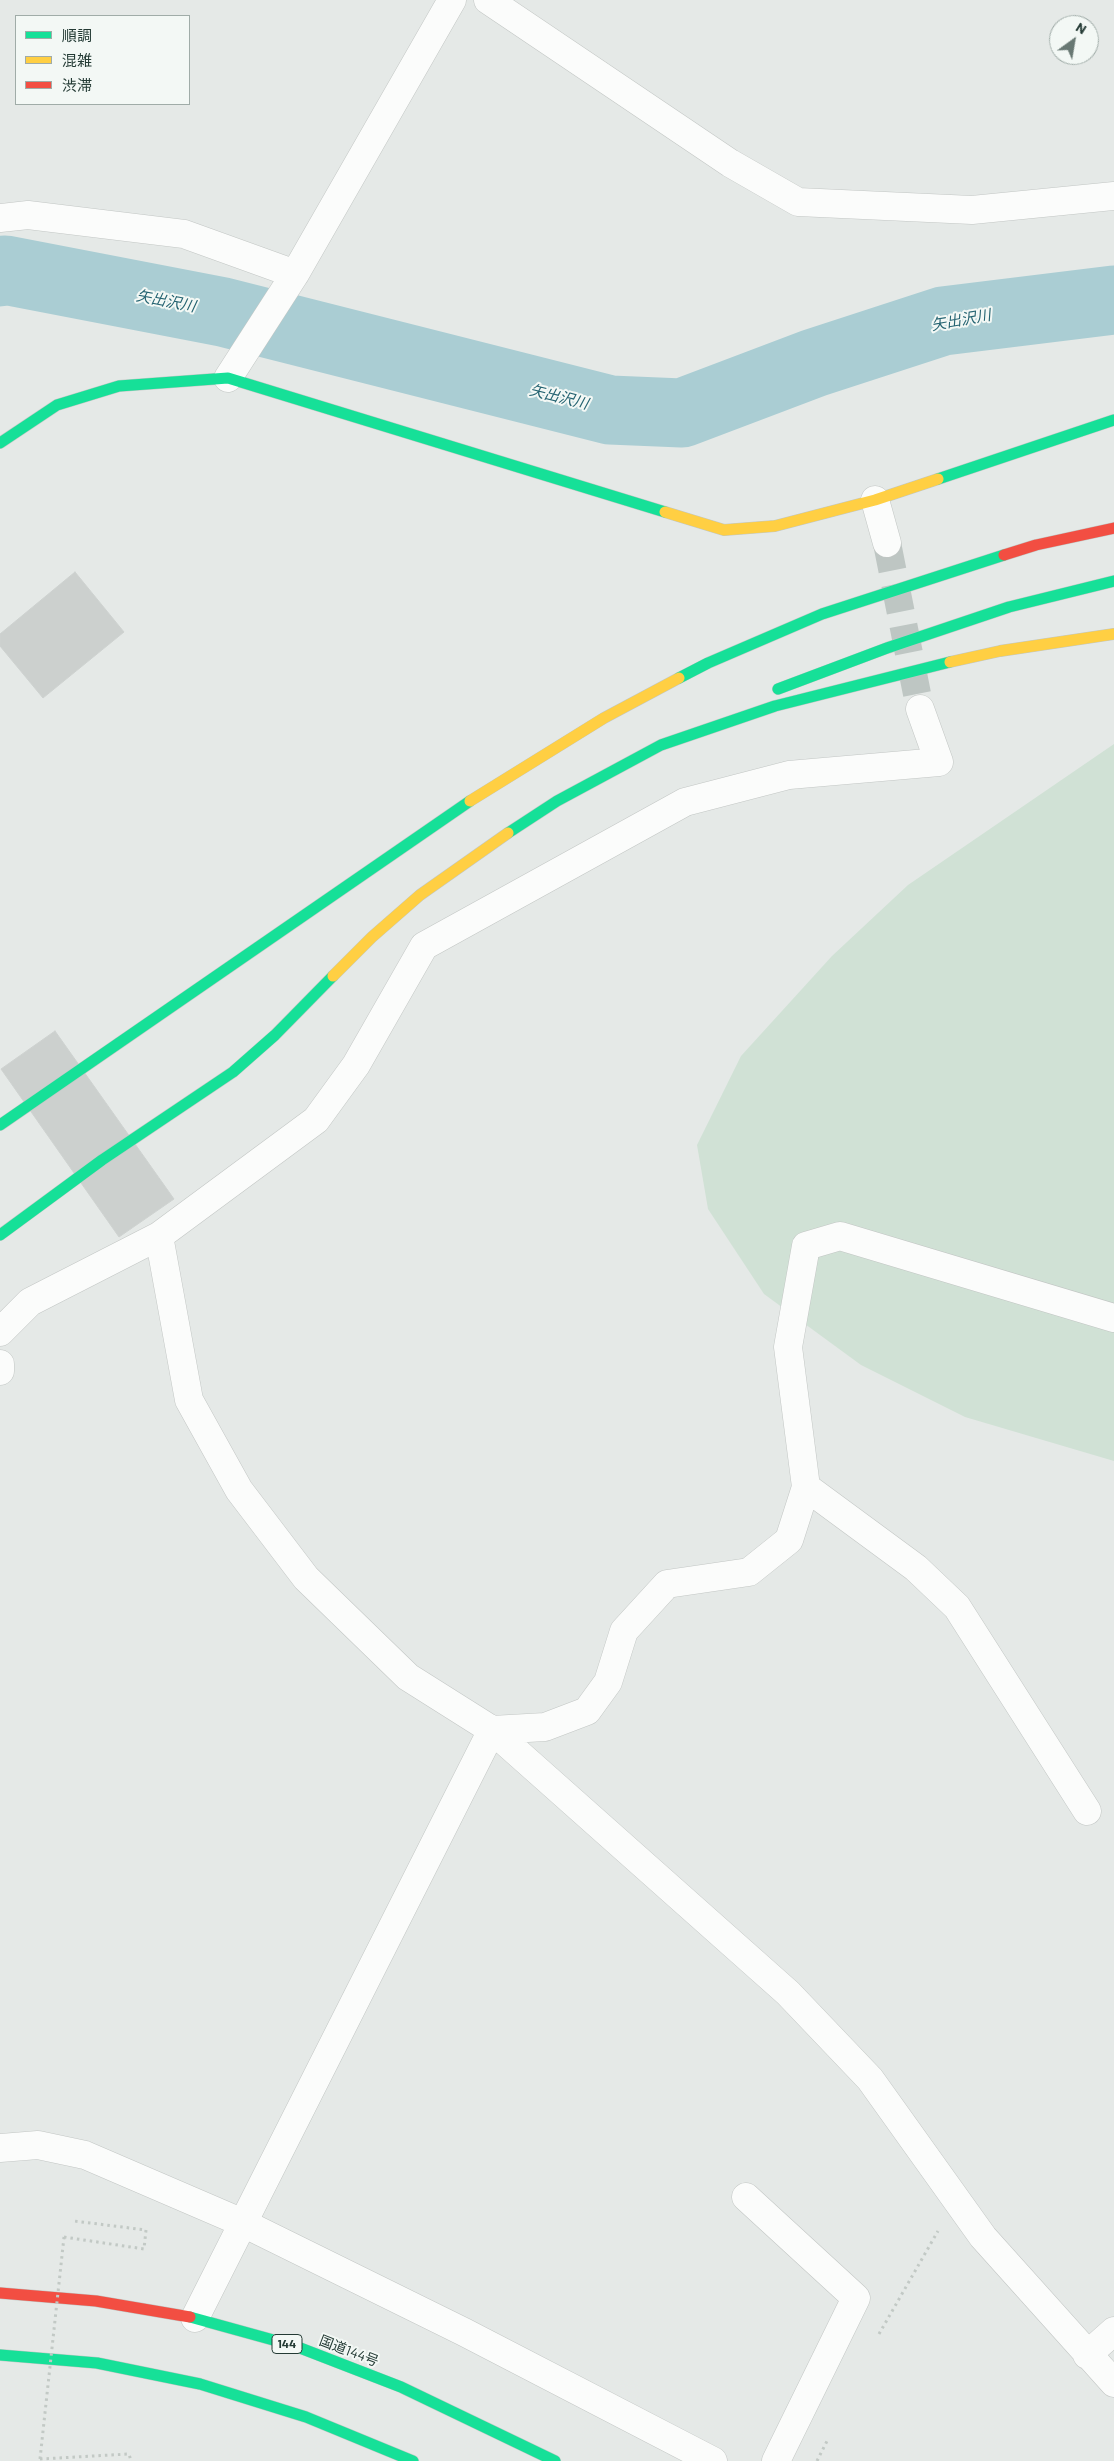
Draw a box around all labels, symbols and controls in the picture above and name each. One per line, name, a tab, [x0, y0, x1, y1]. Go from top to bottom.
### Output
legend	[15, 15, 190, 105]
north arrow	[1049, 15, 1099, 65]
text: N	[1073, 18, 1090, 37]
text: 順調	[62, 26, 92, 44]
text: 混雑	[62, 51, 92, 69]
text: 渋滞	[62, 76, 92, 94]
water label: 矢出沢川	[135, 286, 197, 316]
water label: 矢出沢川	[930, 306, 992, 334]
water label: 矢出沢川	[528, 381, 590, 413]
street label: 国道144号	[317, 2332, 381, 2370]
road number: 144	[272, 2334, 302, 2354]

